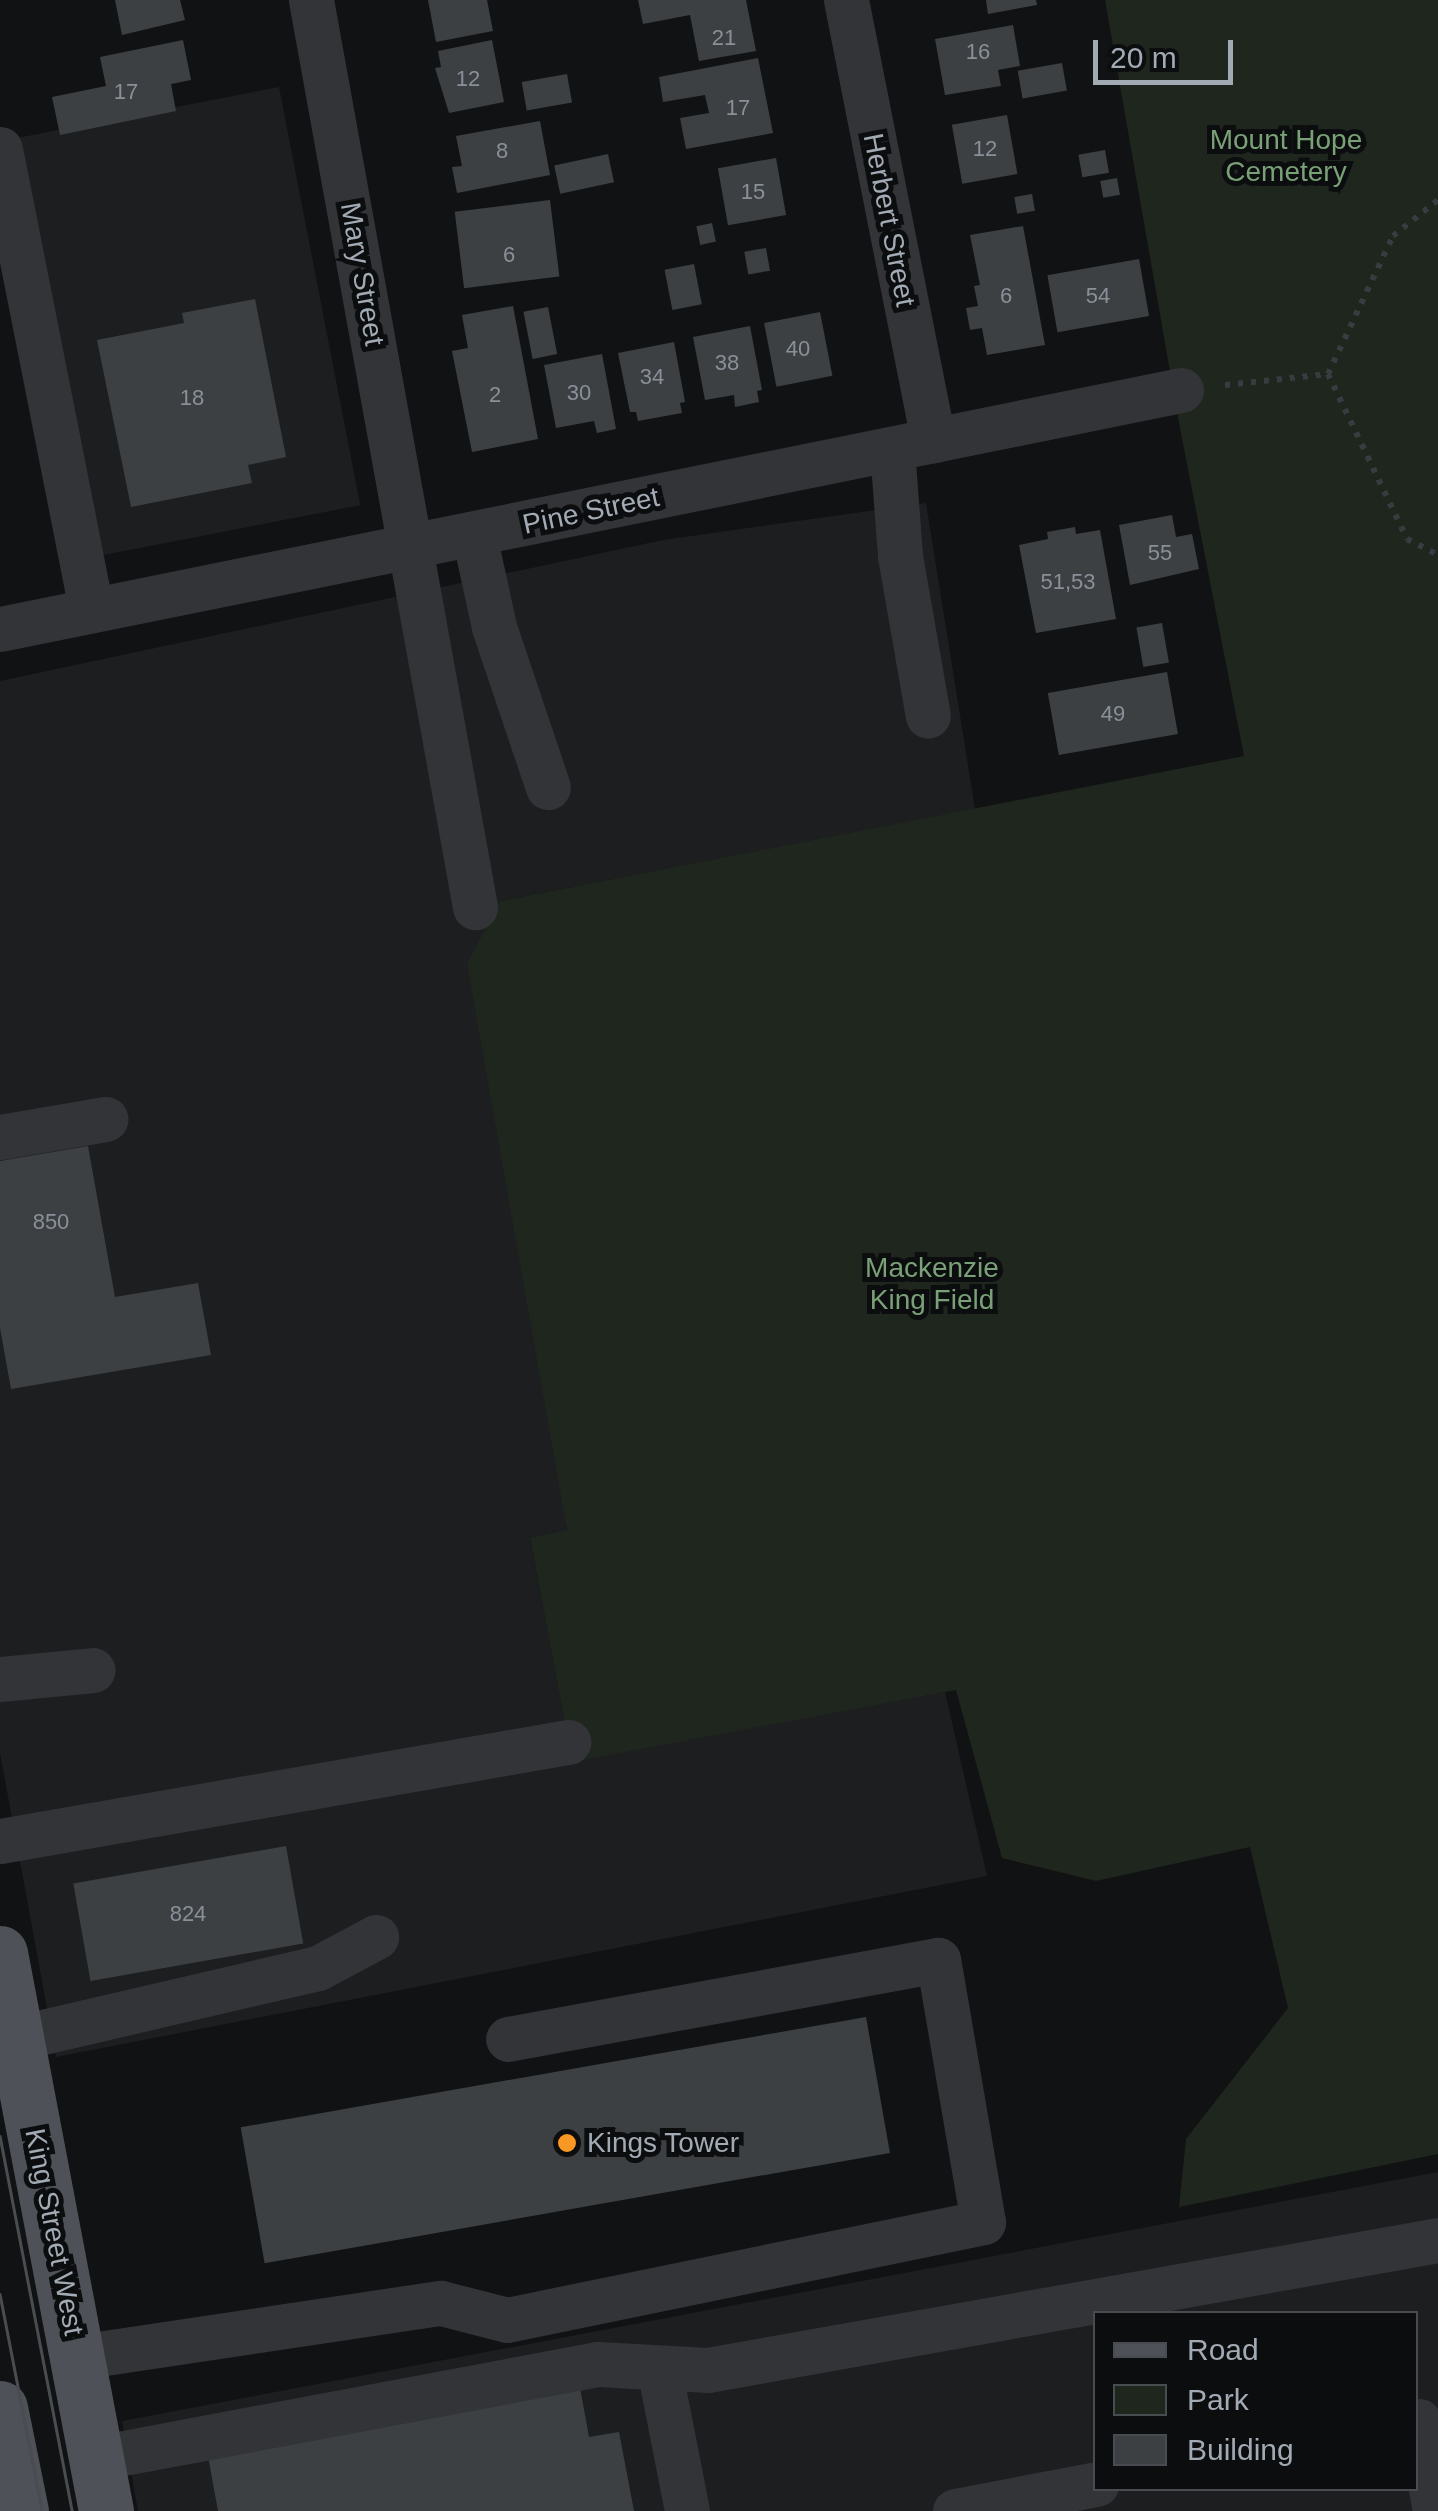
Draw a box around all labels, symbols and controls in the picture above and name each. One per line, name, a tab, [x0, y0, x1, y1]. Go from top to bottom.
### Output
scale bar	[1098, 20, 1238, 82]
house number: 21	[712, 25, 736, 51]
house number: 16	[966, 39, 990, 65]
text: 20 m	[1110, 41, 1177, 74]
house number: 12	[456, 66, 480, 92]
house number: 17	[114, 79, 138, 105]
house number: 17	[726, 95, 750, 121]
park label: Mount Hope Cemetery	[1210, 123, 1362, 189]
street label: Herbert Street	[856, 130, 922, 310]
house number: 12	[973, 136, 997, 162]
house number: 8	[496, 138, 508, 164]
house number: 15	[741, 179, 765, 205]
street label: Mary Street	[333, 200, 391, 348]
house number: 6	[503, 242, 515, 268]
house number: 6	[1000, 283, 1012, 309]
house number: 54	[1086, 283, 1110, 309]
house number: 40	[786, 336, 810, 362]
house number: 38	[715, 350, 739, 376]
house number: 34	[640, 364, 664, 390]
house number: 30	[567, 380, 591, 406]
house number: 2	[489, 382, 501, 408]
house number: 18	[180, 385, 204, 411]
street label: Pine Street	[520, 480, 662, 542]
house number: 55	[1148, 540, 1172, 566]
house number: 51,53	[1040, 569, 1096, 595]
house number: 49	[1101, 701, 1125, 727]
house number: 850	[33, 1209, 69, 1235]
park label: Mackenzie King Field	[865, 1251, 999, 1317]
house number: 824	[170, 1901, 206, 1927]
street label: King Street West	[18, 2126, 90, 2338]
place label: Kings Tower	[587, 2126, 740, 2160]
marker: Kings Tower	[556, 2132, 578, 2154]
legend	[1093, 2311, 1418, 2491]
text: Road	[1187, 2333, 1259, 2366]
text: Park	[1187, 2383, 1249, 2416]
text: Building	[1187, 2433, 1294, 2466]

